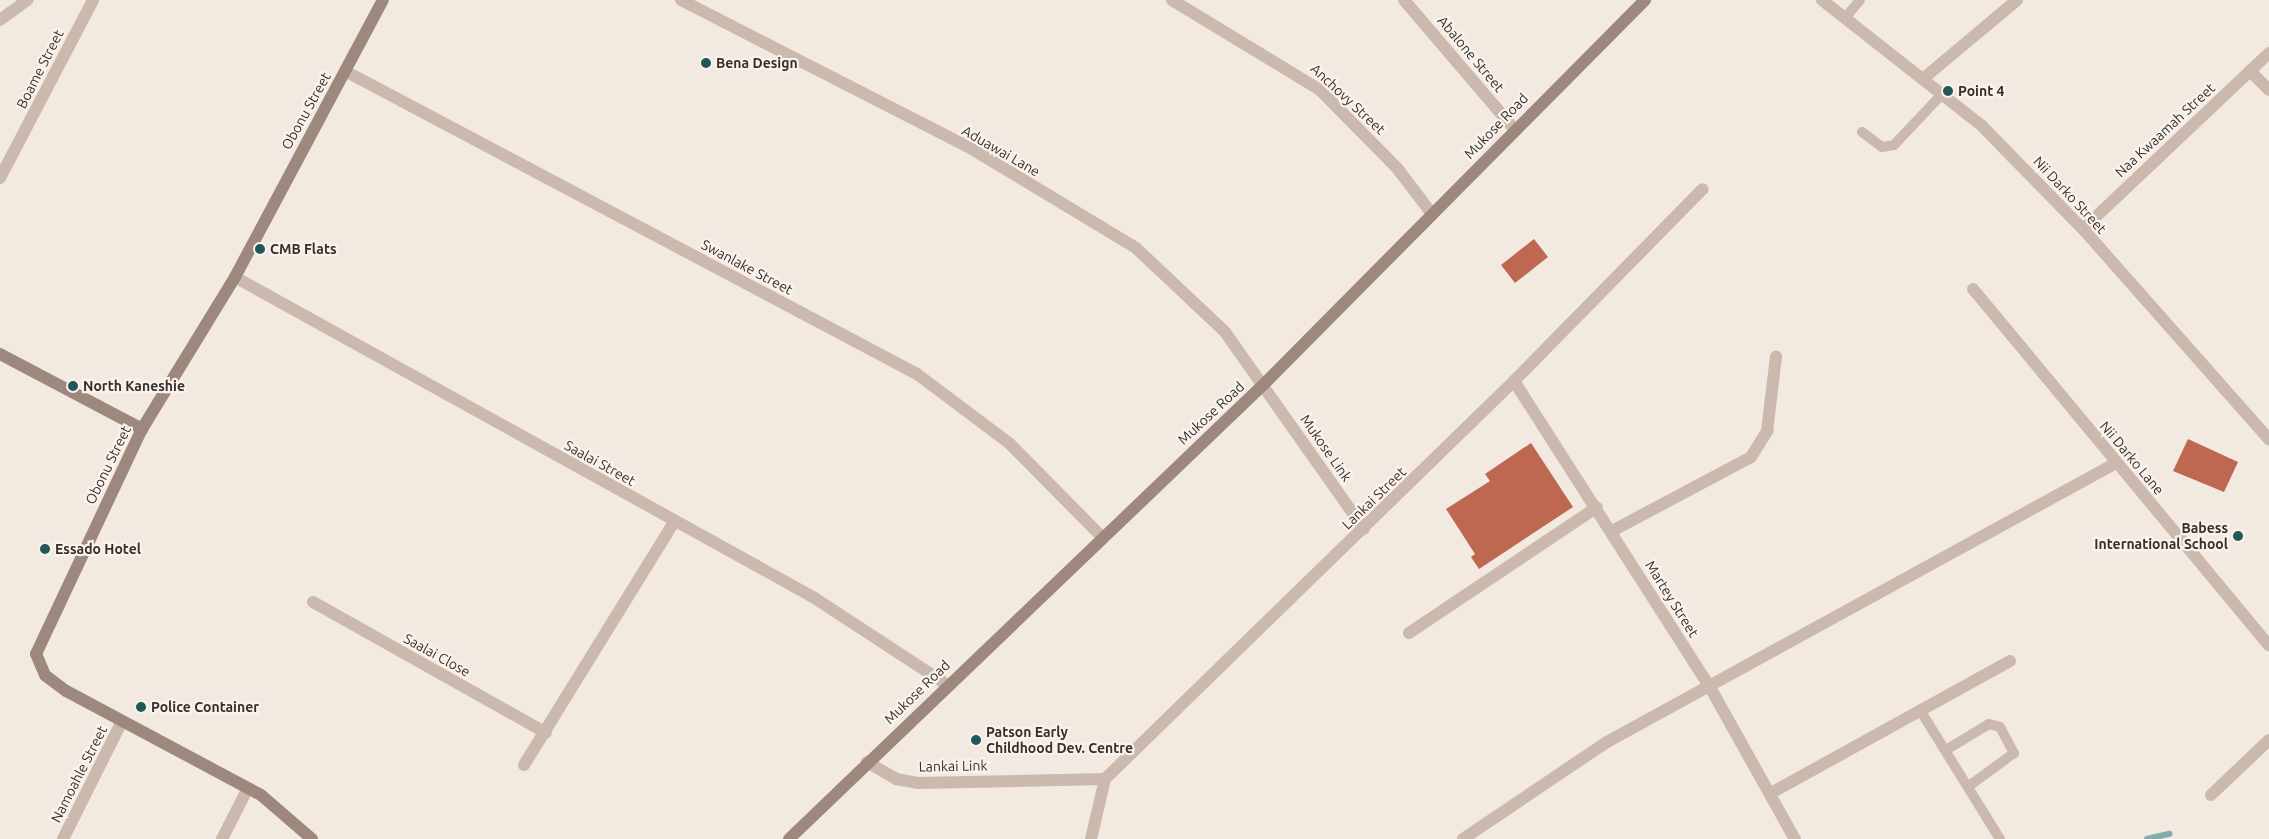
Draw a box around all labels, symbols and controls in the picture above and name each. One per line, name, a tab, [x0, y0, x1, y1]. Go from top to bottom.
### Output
street label: Abalone Street	[1434, 12, 1508, 96]
street label: Boame Street	[13, 27, 67, 111]
place label: Bena Design	[716, 55, 798, 71]
marker: Bena Design	[700, 57, 712, 69]
street label: Anchovy Street	[1307, 60, 1389, 138]
street label: Obonu Street	[278, 70, 334, 152]
street label: Naa Kwaamah Street	[2112, 79, 2218, 181]
place label: Point 4	[1958, 83, 2004, 99]
marker: Point 4	[1942, 85, 1954, 97]
street label: Mukose Road	[1461, 90, 1531, 162]
street label: Aduawai Lane	[959, 122, 1043, 180]
street label: Nii Darko Street	[2030, 153, 2110, 237]
street label: Swanlake Street	[698, 236, 796, 298]
place label: CMB Flats	[270, 241, 337, 257]
marker: CMB Flats	[254, 243, 266, 255]
place label: North Kaneshie	[83, 378, 185, 394]
street label: Mukose Road	[1174, 378, 1248, 448]
marker: North Kaneshie	[67, 380, 79, 392]
street label: Mukose Link	[1297, 411, 1355, 485]
street label: Nii Darko Lane	[2096, 418, 2168, 498]
street label: Obonu Street	[82, 423, 134, 507]
street label: Saalai Street	[562, 437, 638, 489]
street label: Lankai Street	[1339, 463, 1409, 533]
place label: Babess International School	[2094, 520, 2228, 552]
marker: Babess International School	[2232, 530, 2244, 542]
place label: Essado Hotel	[55, 541, 141, 557]
marker: Essado Hotel	[39, 543, 51, 555]
street label: Martey Street	[1642, 558, 1702, 640]
street label: Saalai Close	[401, 630, 473, 680]
street label: Mukose Road	[881, 657, 953, 727]
place label: Police Container	[151, 699, 259, 715]
marker: Police Container	[135, 701, 147, 713]
street label: Namoahle Street	[47, 723, 111, 825]
place label: Patson Early Childhood Dev. Centre	[986, 724, 1133, 756]
marker: Patson Early Childhood Dev. Centre	[970, 734, 982, 746]
street label: Lankai Link	[918, 757, 988, 775]

